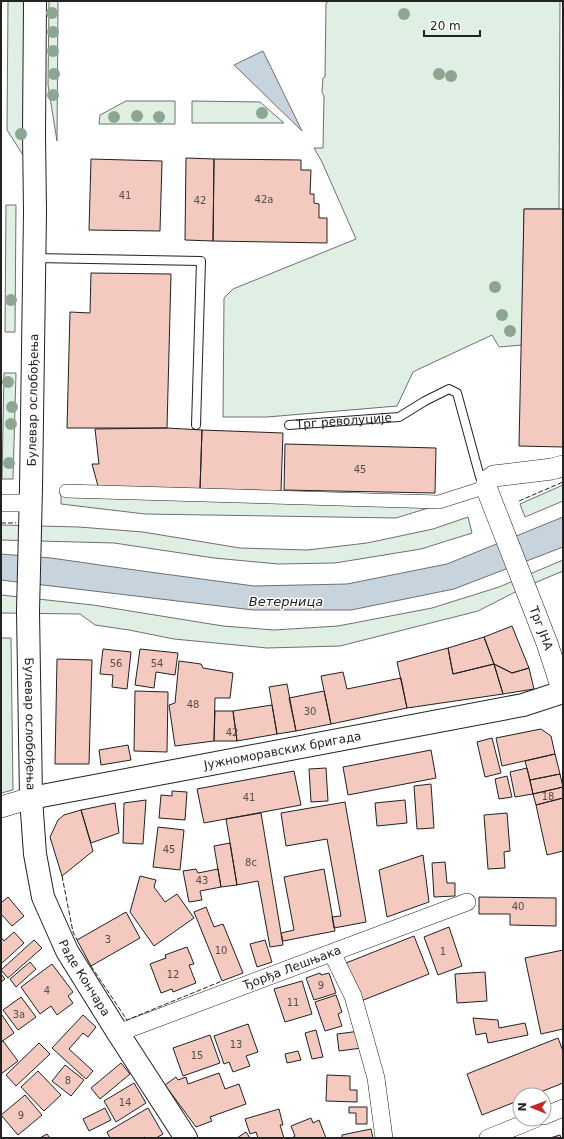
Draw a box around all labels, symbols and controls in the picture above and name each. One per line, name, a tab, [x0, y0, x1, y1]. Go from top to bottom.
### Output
scale bar	[424, 12, 480, 38]
text: 20 m	[430, 19, 461, 33]
house number: 41	[119, 190, 131, 201]
house number: 42a	[255, 194, 273, 205]
house number: 42	[194, 195, 206, 206]
street label: Булевар ослобођења	[25, 333, 41, 467]
street label: Трг револуције	[294, 411, 392, 432]
house number: 45	[354, 464, 366, 475]
water label: Ветерница	[249, 594, 323, 609]
street label: Трг ЈНА	[526, 603, 556, 653]
street label: Булевар ослобођења	[22, 657, 38, 791]
house number: 56	[110, 658, 122, 669]
house number: 54	[151, 658, 163, 669]
house number: 48	[187, 699, 199, 710]
house number: 30	[304, 706, 316, 717]
house number: 42	[226, 727, 238, 738]
street label: Јужноморавских бригада	[202, 729, 362, 772]
house number: 18	[542, 791, 554, 802]
house number: 41	[243, 792, 255, 803]
house number: 45	[163, 844, 175, 855]
house number: 8c	[245, 857, 257, 868]
house number: 43	[196, 875, 208, 886]
house number: 40	[512, 901, 524, 912]
house number: 3	[105, 934, 111, 945]
street label: Раде Кончара	[56, 937, 113, 1019]
street label: Ђорђа Лешњака	[240, 943, 343, 993]
house number: 10	[215, 945, 227, 956]
house number: 1	[440, 946, 446, 957]
house number: 12	[167, 969, 179, 980]
house number: 9	[318, 980, 324, 991]
house number: 4	[44, 985, 50, 996]
house number: 11	[287, 997, 299, 1008]
house number: 3a	[13, 1009, 25, 1020]
house number: 13	[230, 1039, 242, 1050]
house number: 15	[191, 1050, 203, 1061]
house number: 8	[65, 1075, 71, 1086]
north arrow	[512, 1087, 552, 1127]
house number: 14	[119, 1097, 131, 1108]
text: N	[516, 1102, 529, 1112]
house number: 9	[18, 1110, 24, 1121]

